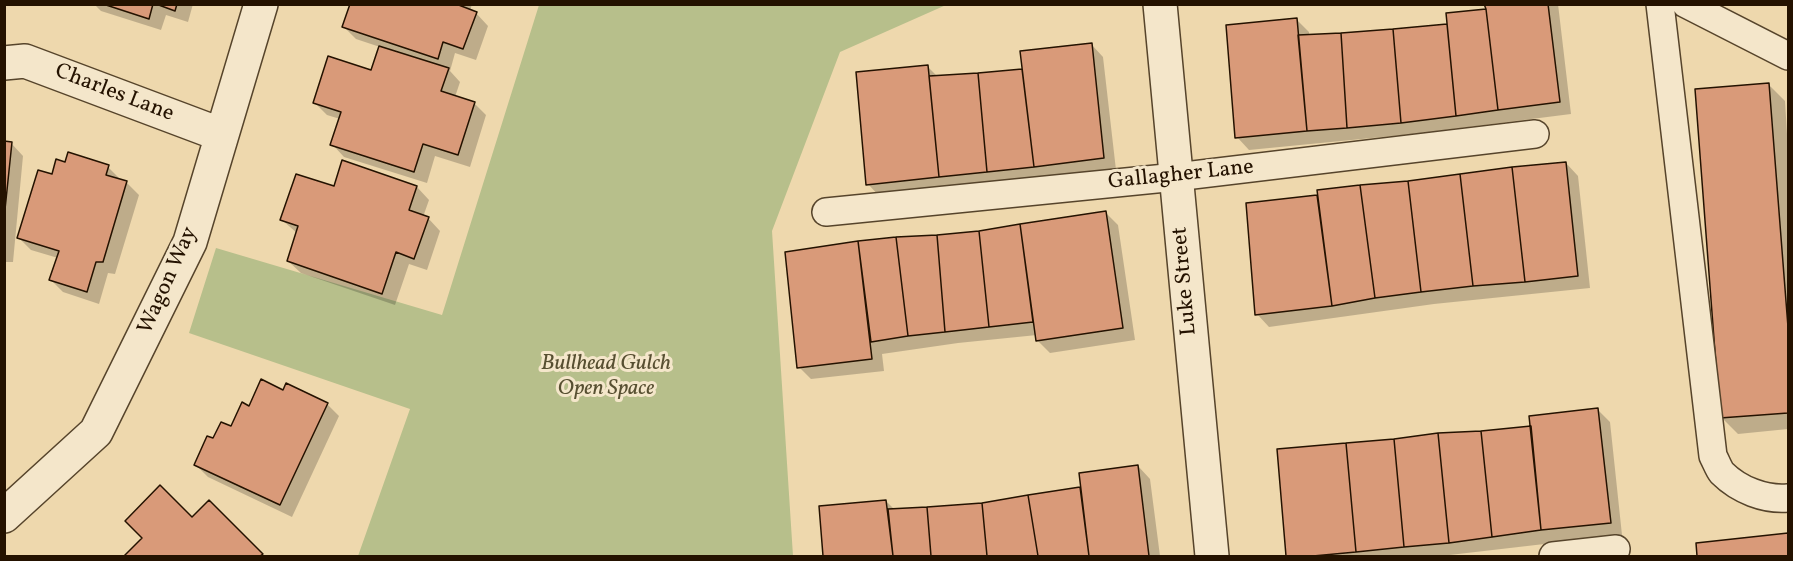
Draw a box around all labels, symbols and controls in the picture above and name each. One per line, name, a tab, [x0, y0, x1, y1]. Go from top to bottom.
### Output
street label: Charles Lane	[51, 59, 177, 129]
street label: Gallagher Lane	[1107, 155, 1255, 197]
street label: Wagon Way	[134, 223, 204, 339]
street label: Luke Street	[1168, 226, 1204, 336]
park label: Bullhead Gulch Open Space	[541, 352, 671, 404]

